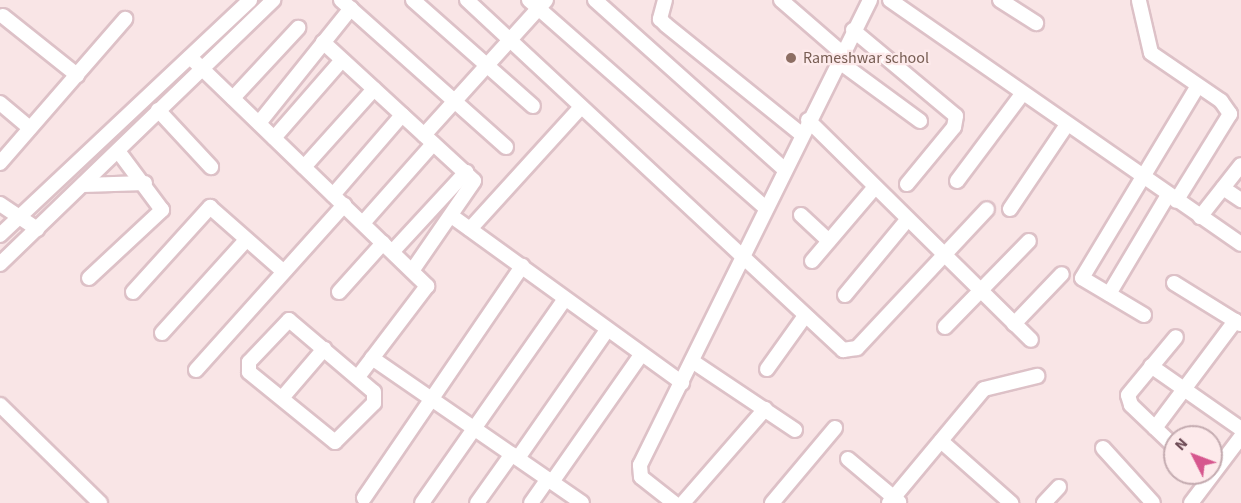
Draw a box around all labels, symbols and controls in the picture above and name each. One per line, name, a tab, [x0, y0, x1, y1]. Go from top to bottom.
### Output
place label: Rameshwar school	[803, 48, 929, 68]
marker: Rameshwar school	[784, 51, 798, 65]
north arrow	[1163, 425, 1223, 485]
text: N	[1169, 433, 1193, 456]

